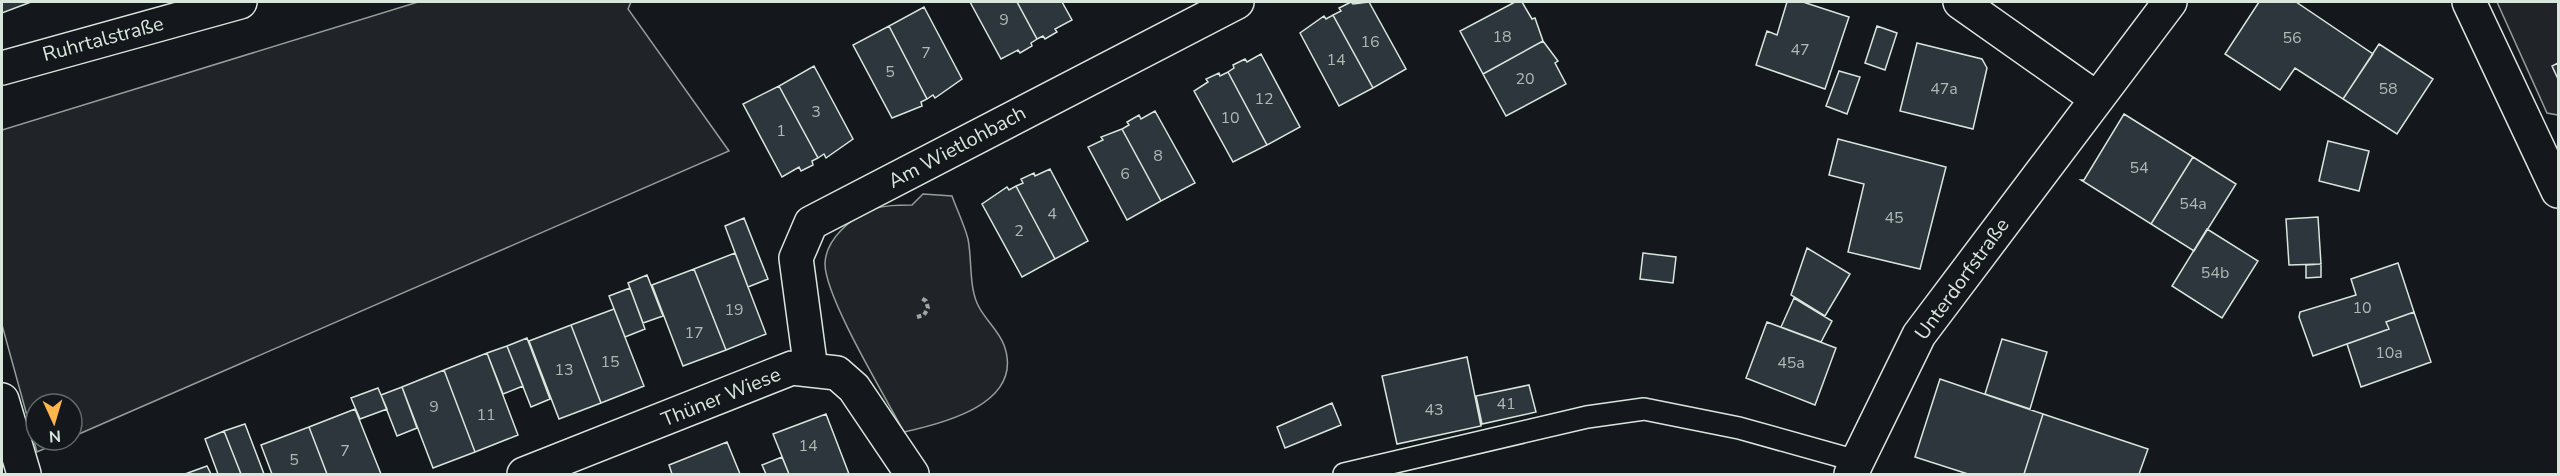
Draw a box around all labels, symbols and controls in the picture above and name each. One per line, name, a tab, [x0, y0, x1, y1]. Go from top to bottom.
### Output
house number: 9	[999, 9, 1009, 31]
street label: Ruhrtalstraße	[40, 10, 166, 68]
house number: 18	[1492, 26, 1512, 48]
house number: 56	[2282, 27, 2302, 49]
house number: 16	[1360, 31, 1380, 53]
house number: 47	[1790, 39, 1810, 61]
house number: 7	[921, 42, 931, 64]
house number: 14	[1326, 49, 1346, 71]
house number: 5	[885, 61, 895, 83]
house number: 20	[1515, 68, 1535, 90]
house number: 47a	[1930, 78, 1958, 100]
house number: 58	[2378, 78, 2398, 100]
house number: 12	[1254, 88, 1274, 110]
street label: Am Wietlohbach	[883, 99, 1031, 195]
house number: 3	[811, 101, 821, 123]
house number: 10	[1220, 107, 1240, 129]
house number: 1	[776, 120, 786, 142]
house number: 8	[1153, 145, 1163, 167]
house number: 54	[2129, 157, 2149, 179]
house number: 6	[1120, 163, 1130, 185]
house number: 54a	[2179, 193, 2207, 215]
house number: 4	[1047, 203, 1057, 225]
house number: 45	[1884, 207, 1904, 229]
street label: Unterdorfstraße	[1909, 213, 2015, 345]
house number: 2	[1014, 220, 1024, 242]
house number: 54b	[2201, 262, 2229, 284]
house number: 10	[2352, 297, 2372, 319]
house number: 19	[724, 299, 744, 321]
house number: 17	[684, 322, 704, 344]
house number: 10a	[2375, 342, 2403, 364]
house number: 15	[600, 351, 620, 373]
house number: 45a	[1777, 352, 1805, 374]
house number: 13	[554, 359, 574, 381]
street label: Thüner Wiese	[657, 361, 785, 433]
north arrow	[24, 392, 84, 452]
house number: 41	[1496, 393, 1516, 415]
house number: 9	[429, 396, 439, 418]
house number: 43	[1424, 399, 1444, 421]
house number: 11	[476, 404, 496, 426]
text: N	[48, 425, 62, 447]
house number: 14	[798, 435, 818, 457]
house number: 7	[340, 440, 350, 462]
house number: 5	[289, 449, 299, 471]

